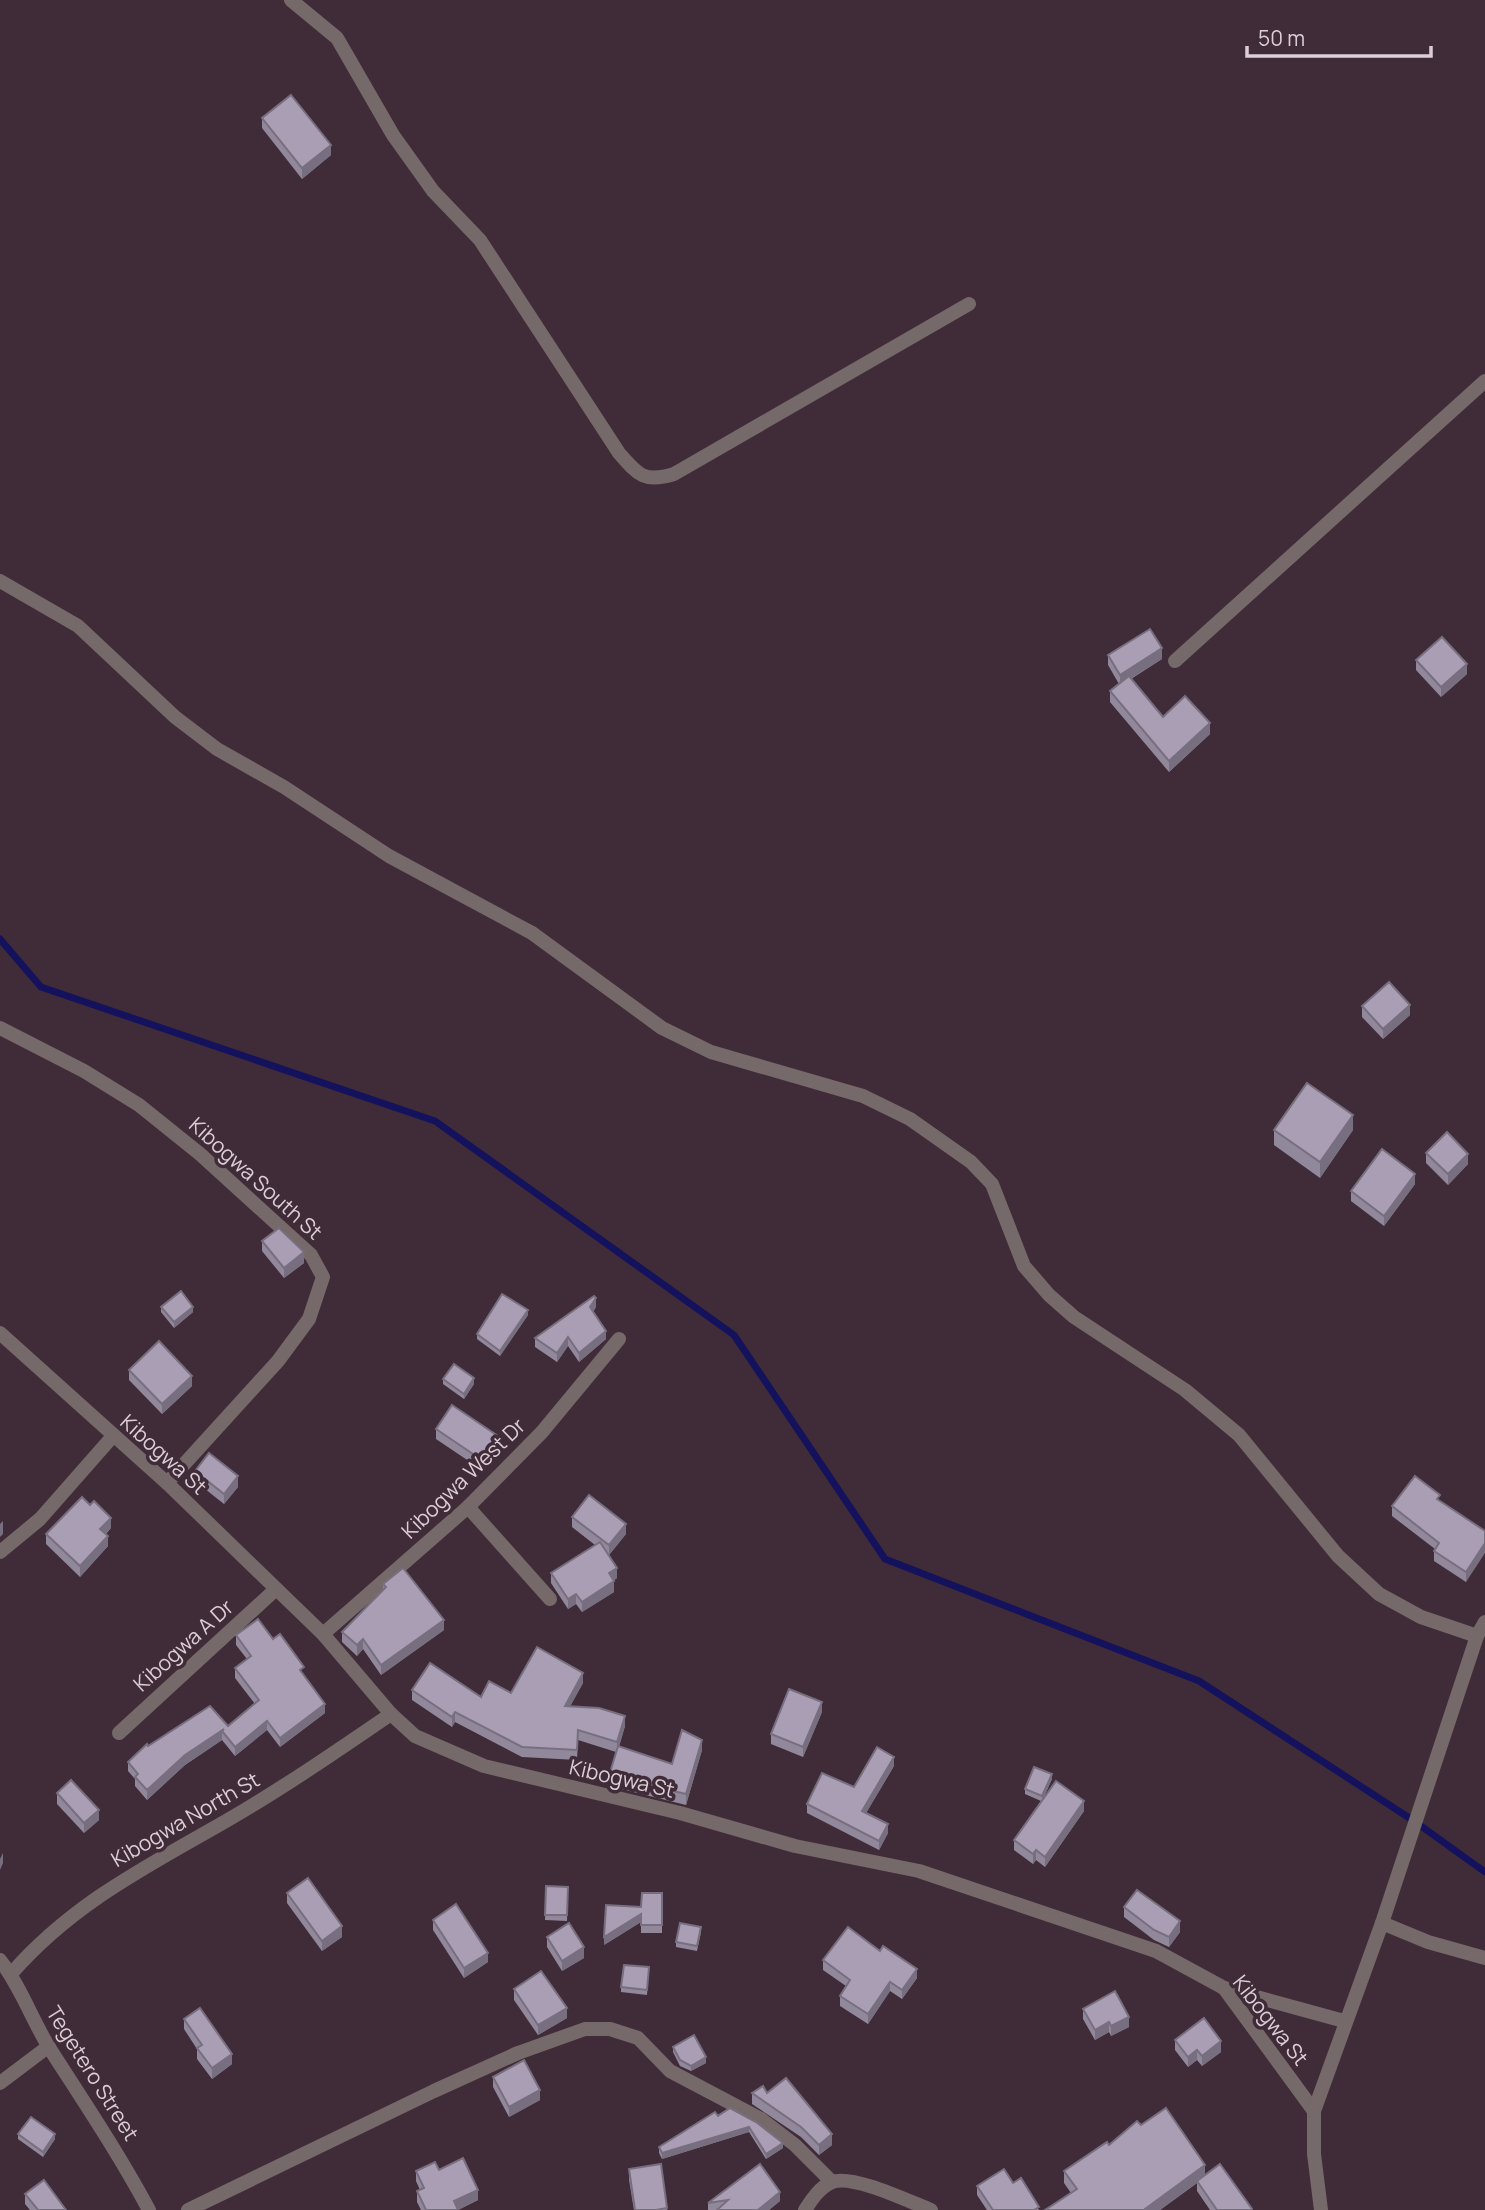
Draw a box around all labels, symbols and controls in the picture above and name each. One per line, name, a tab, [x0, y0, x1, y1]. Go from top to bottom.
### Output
scale bar	[1247, 14, 1431, 58]
text: 50 m	[1258, 24, 1305, 52]
street label: Kibogwa South St	[183, 1111, 329, 1245]
street label: Kibogwa St	[115, 1408, 213, 1500]
street label: Kibogwa West Dr	[395, 1411, 531, 1544]
street label: Kibogwa A Dr	[127, 1592, 239, 1697]
street label: Kibogwa St	[567, 1752, 677, 1804]
street label: Kibogwa North St	[106, 1765, 264, 1873]
street label: Kibogwa St	[1227, 1969, 1315, 2071]
street label: Tegetero Street	[40, 2000, 146, 2146]

